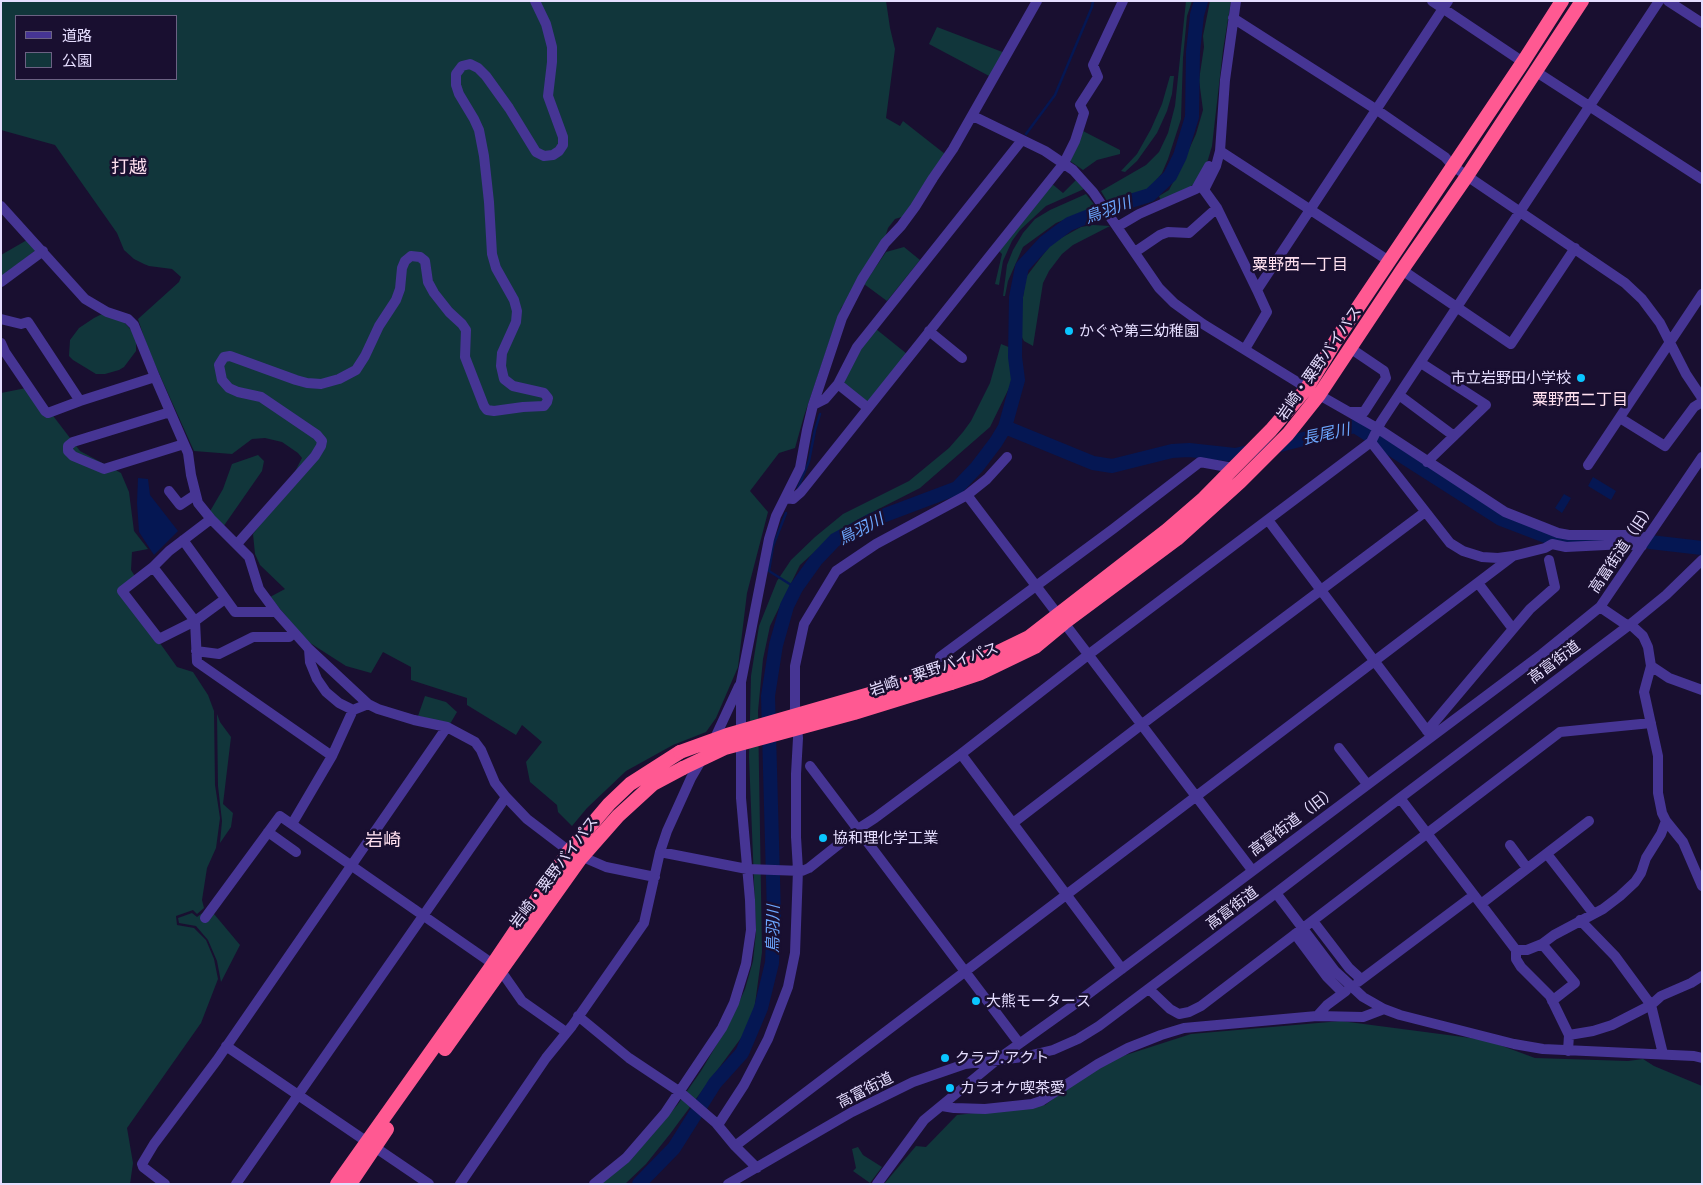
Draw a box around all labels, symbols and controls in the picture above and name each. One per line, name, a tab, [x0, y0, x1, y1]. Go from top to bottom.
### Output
legend	[15, 15, 178, 80]
text: 道路	[62, 26, 92, 44]
text: 公園	[62, 51, 92, 69]
district label: 打越	[111, 156, 147, 178]
water label: 鳥羽川	[1082, 193, 1134, 227]
district label: 粟野西一丁目	[1252, 255, 1348, 275]
street label: 岩崎・粟野バイパス	[1273, 303, 1365, 423]
place label: かぐや第三幼稚園	[1079, 322, 1199, 340]
marker: かぐや第三幼稚園	[1063, 325, 1075, 337]
place label: 市立岩野田小学校	[1451, 369, 1571, 387]
marker: 市立岩野田小学校	[1575, 372, 1587, 384]
district label: 粟野西二丁目	[1532, 390, 1628, 410]
water label: 長尾川	[1301, 420, 1351, 448]
street label: 高富街道（旧）	[1585, 499, 1659, 597]
water label: 鳥羽川	[835, 510, 887, 548]
street label: 高富街道	[1525, 637, 1583, 687]
street label: 岩崎・粟野バイパス	[867, 639, 1001, 699]
street label: 高富街道（旧）	[1246, 782, 1340, 860]
street label: 岩崎・粟野バイパス	[506, 813, 602, 931]
district label: 岩崎	[365, 829, 401, 851]
place label: 協和理化学工業	[833, 829, 938, 847]
marker: 協和理化学工業	[817, 832, 829, 844]
street label: 高富街道	[1203, 883, 1261, 933]
water label: 鳥羽川	[763, 905, 783, 953]
place label: 大熊モータース	[986, 992, 1091, 1010]
marker: 大熊モータース	[970, 995, 982, 1007]
place label: クラブ.アクト	[955, 1049, 1049, 1067]
marker: クラブ.アクト	[939, 1052, 951, 1064]
street label: 高富街道	[834, 1068, 896, 1112]
place label: カラオケ喫茶愛	[960, 1079, 1065, 1097]
marker: カラオケ喫茶愛	[944, 1082, 956, 1094]

